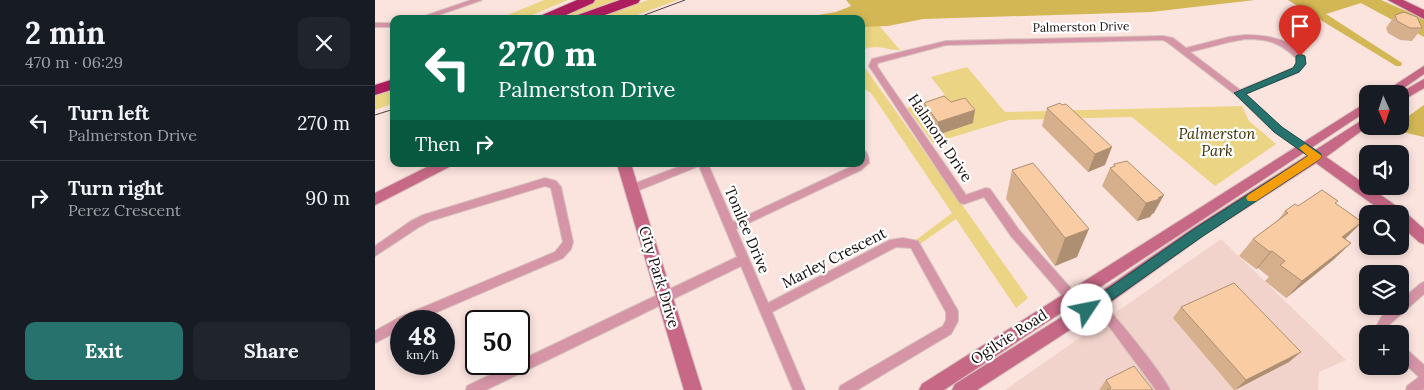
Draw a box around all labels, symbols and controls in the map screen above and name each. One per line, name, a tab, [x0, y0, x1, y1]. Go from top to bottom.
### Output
pin	[1279, 5, 1321, 56]
icon: arrive	[1286, 12, 1314, 40]
text: 2 min	[25, 14, 105, 52]
button: close	[298, 17, 350, 69]
street label: Palmerston Drive	[1032, 18, 1130, 35]
text: 270 m	[498, 31, 597, 76]
icon: left	[415, 35, 480, 100]
text: 470 m · 06:29	[25, 52, 123, 72]
text: Palmerston Drive	[498, 75, 675, 103]
north arrow	[1359, 85, 1409, 135]
map controls	[1359, 85, 1409, 375]
street label: Halmont Drive	[904, 90, 977, 185]
text: Turn left	[68, 101, 149, 125]
icon: left	[25, 109, 53, 137]
text: 270 m	[297, 111, 350, 135]
park label: Palmerston Park	[1178, 124, 1256, 160]
text: Palmerston Drive	[68, 125, 197, 145]
icon: right	[470, 130, 498, 158]
text: Then	[415, 132, 460, 156]
button: sound	[1359, 145, 1409, 195]
text: Turn right	[68, 176, 164, 200]
street label: Tonilee Drive	[721, 183, 774, 276]
icon: right	[25, 184, 53, 212]
text: 90 m	[305, 186, 350, 210]
text: Perez Crescent	[68, 200, 181, 220]
button: search	[1359, 205, 1409, 255]
street label: Marley Crescent	[778, 223, 889, 292]
street label: City Park Drive	[635, 224, 684, 330]
button: layers	[1359, 265, 1409, 315]
position arrow	[1060, 283, 1112, 335]
street label: Ogilvie Road	[967, 305, 1051, 368]
speed limit sign: 50	[465, 310, 530, 375]
text: 48	[409, 320, 436, 352]
button: Exit	[25, 322, 183, 380]
button: Share	[193, 322, 350, 380]
button: +	[1359, 325, 1409, 375]
text: km/h	[406, 347, 439, 362]

